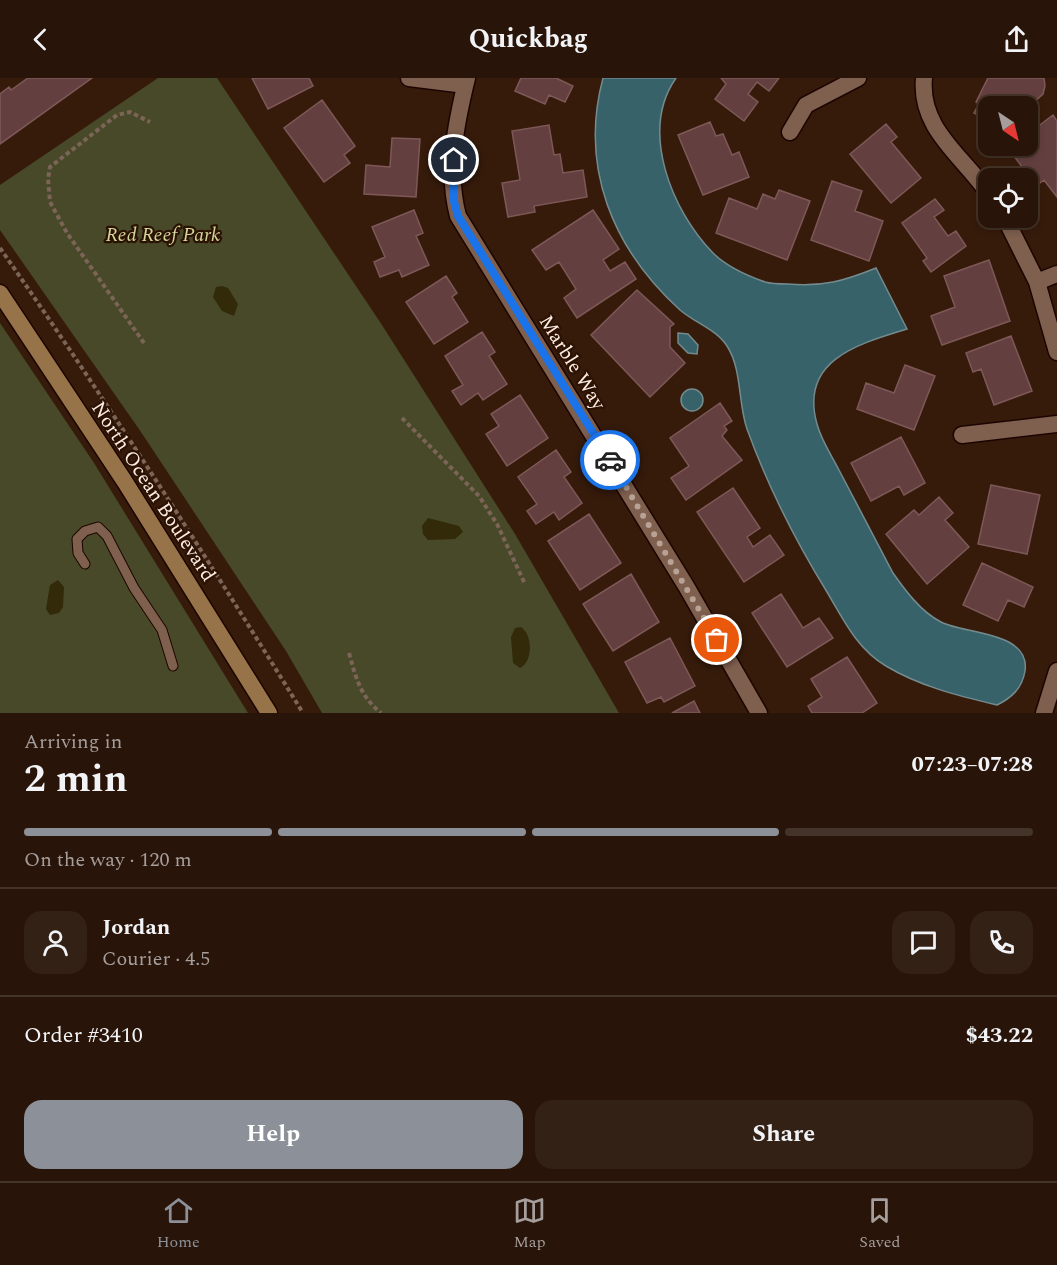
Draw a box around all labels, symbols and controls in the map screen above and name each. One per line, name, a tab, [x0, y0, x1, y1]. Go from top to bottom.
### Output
text: Quickbag	[469, 18, 588, 60]
icon: back	[24, 23, 57, 56]
icon: share	[1000, 23, 1033, 56]
north arrow	[978, 96, 1038, 156]
map controls	[978, 96, 1038, 228]
pin	[428, 134, 479, 185]
icon: home	[437, 143, 470, 176]
button: locate	[978, 168, 1038, 228]
park label: Red Reef Park	[106, 220, 221, 250]
street label: Marble Way	[531, 309, 614, 417]
street label: North Ocean Boulevard	[83, 395, 223, 588]
courier	[580, 430, 640, 490]
icon: car	[594, 444, 627, 477]
pin	[691, 614, 742, 665]
icon: bag	[700, 623, 733, 656]
text: Arriving in	[24, 727, 122, 757]
text: 07:23–07:28	[911, 748, 1033, 781]
text: 2 min	[24, 750, 128, 809]
text: On the way · 120 m	[24, 845, 192, 875]
button: person	[24, 911, 87, 974]
text: Jordan	[102, 911, 170, 944]
button: chat	[892, 911, 955, 974]
button: phone	[970, 911, 1033, 974]
text: Courier · 4.5	[102, 944, 210, 974]
text: Order #3410	[24, 1019, 143, 1052]
text: $43.22	[965, 1019, 1033, 1052]
button: Help	[24, 1100, 523, 1169]
button: Share	[535, 1100, 1033, 1169]
tab: Home	[157, 1194, 200, 1254]
tab: Map	[513, 1194, 546, 1254]
tab: Saved	[859, 1194, 900, 1254]

